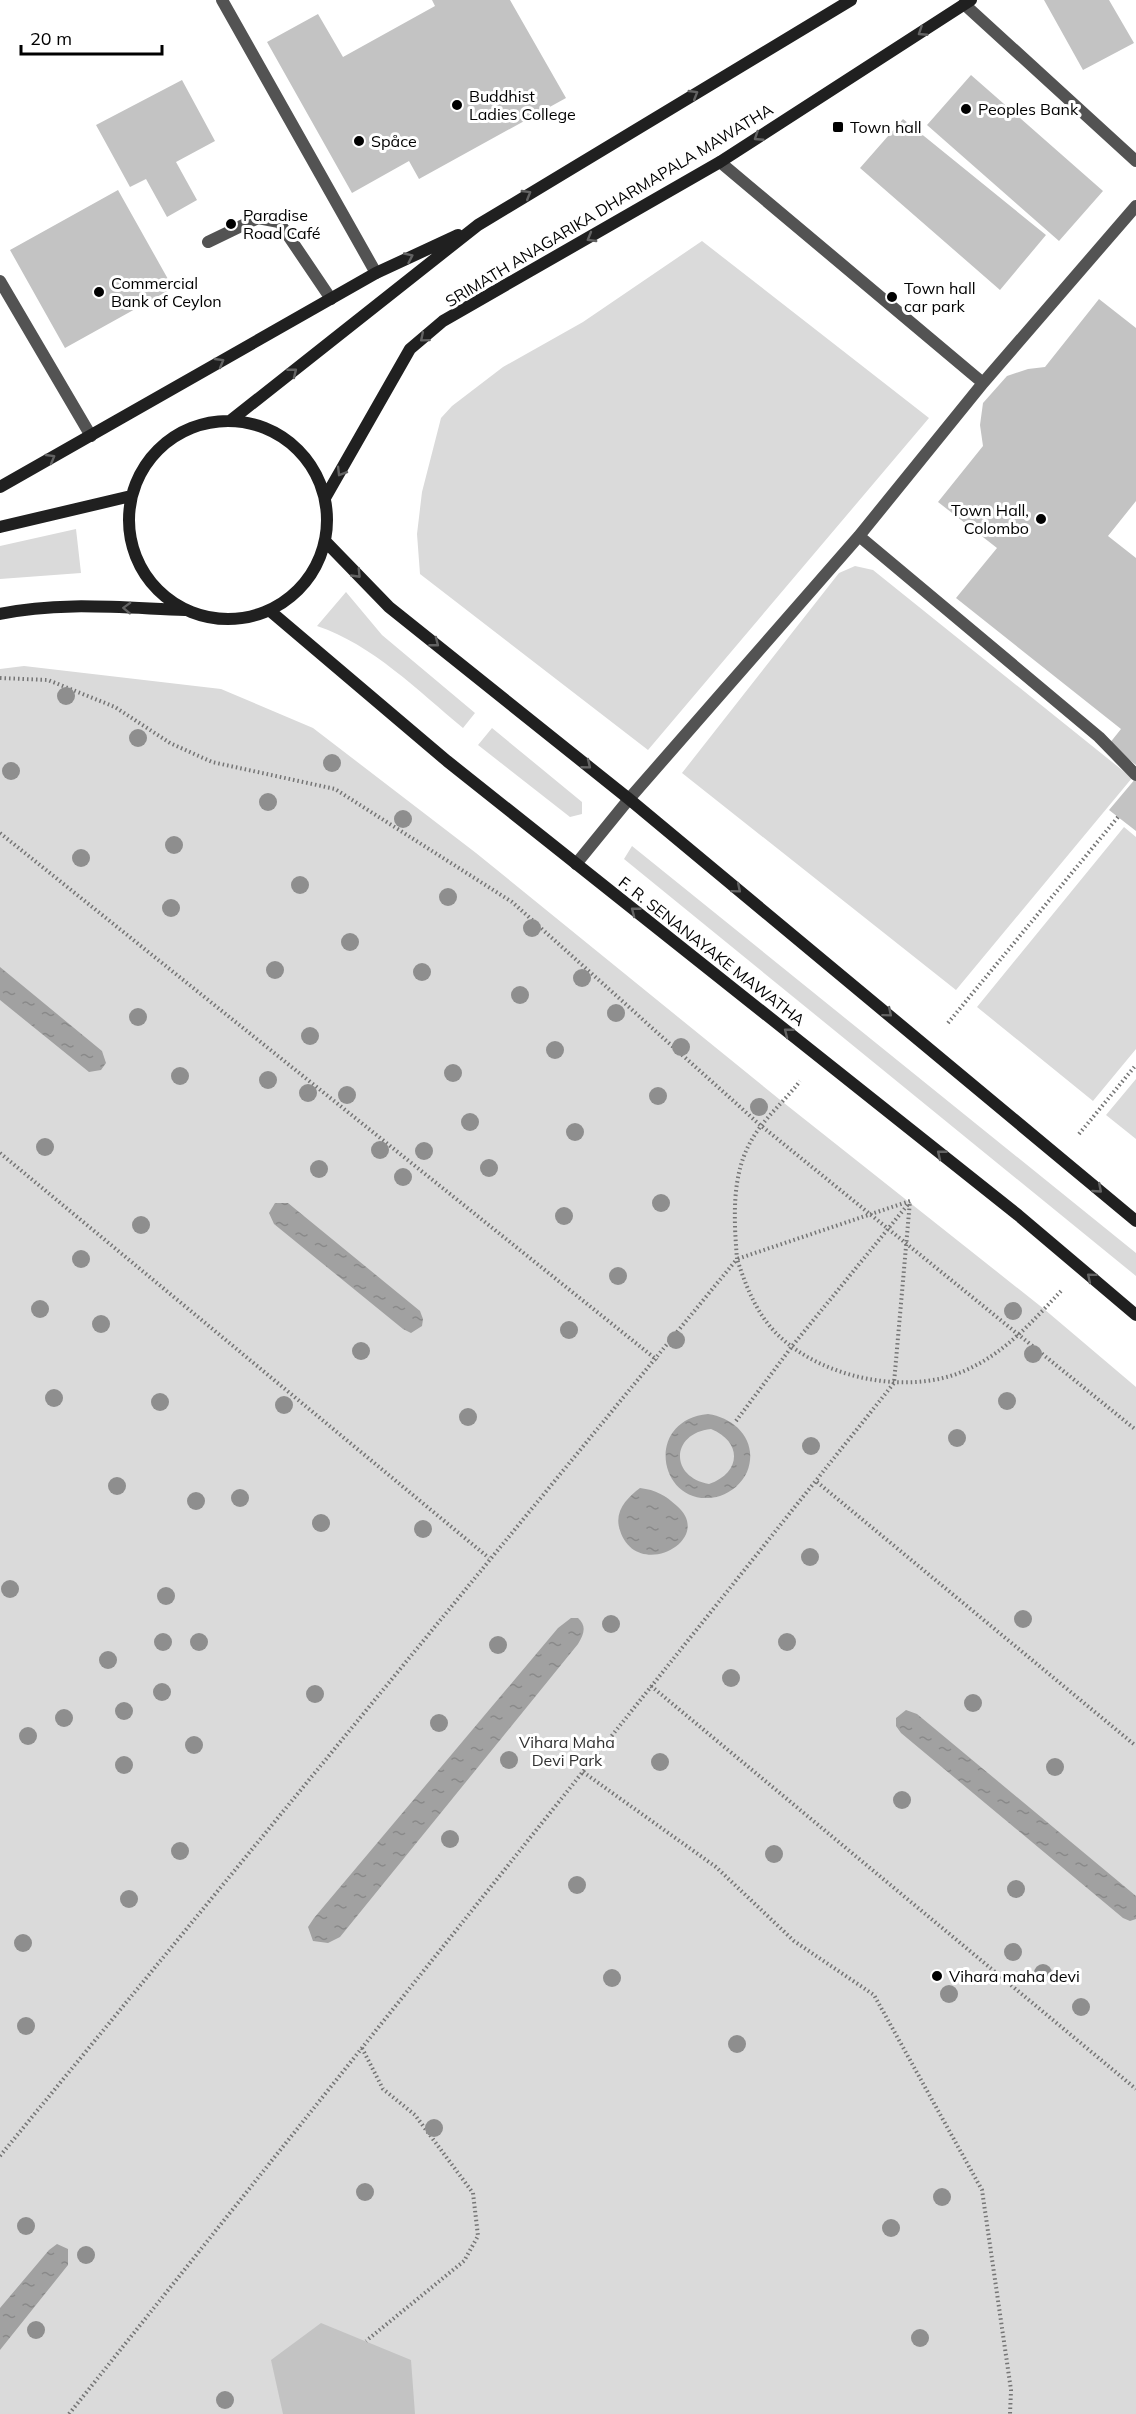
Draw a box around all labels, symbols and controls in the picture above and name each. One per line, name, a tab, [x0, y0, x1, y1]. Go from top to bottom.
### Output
scale bar	[21, 18, 162, 56]
one-way arrow	[917, 24, 928, 35]
text: 20 m	[30, 27, 72, 50]
place label: Buddhist Ladies College	[469, 86, 576, 124]
one-way arrow	[688, 89, 698, 101]
marker: Buddhist Ladies College	[450, 98, 464, 112]
street label: SRIMATH ANAGARIKA DHARMAPALA MAWATHA	[442, 99, 777, 311]
place label: Peoples Bank	[978, 99, 1079, 119]
marker: Peoples Bank	[959, 102, 973, 116]
place label: Town hall	[850, 117, 922, 137]
marker: Town hall	[831, 120, 845, 134]
one-way arrow	[754, 130, 764, 142]
place label: Spåce	[371, 131, 417, 151]
marker: Spåce	[352, 134, 366, 148]
one-way arrow	[521, 189, 531, 201]
place label: Paradise Road Café	[243, 205, 321, 243]
marker: Paradise Road Café	[224, 217, 238, 231]
one-way arrow	[587, 230, 597, 242]
one-way arrow	[403, 253, 414, 265]
place label: Commercial Bank of Ceylon	[111, 273, 222, 311]
place label: Town hall car park	[904, 278, 976, 316]
marker: Commercial Bank of Ceylon	[92, 285, 106, 299]
marker: Town hall car park	[885, 290, 899, 304]
one-way arrow	[420, 330, 431, 341]
one-way arrow	[214, 357, 224, 369]
one-way arrow	[286, 368, 297, 379]
one-way arrow	[45, 454, 55, 466]
one-way arrow	[337, 466, 349, 476]
place label: Town Hall, Colombo	[951, 500, 1029, 538]
marker: Town Hall, Colombo	[1034, 512, 1048, 526]
one-way arrow	[350, 568, 361, 578]
one-way arrow	[123, 601, 132, 614]
one-way arrow	[428, 636, 439, 647]
one-way arrow	[580, 758, 591, 769]
street label: F. R. SENANAYAKE MAWATHA	[615, 872, 809, 1030]
one-way arrow	[731, 882, 742, 893]
one-way arrow	[631, 907, 642, 918]
one-way arrow	[881, 1006, 892, 1017]
one-way arrow	[784, 1029, 795, 1040]
one-way arrow	[936, 1150, 947, 1161]
one-way arrow	[1091, 1182, 1102, 1193]
one-way arrow	[1087, 1273, 1098, 1284]
park label: Vihara Maha Devi Park	[519, 1732, 615, 1770]
place label: Vihara maha devi	[949, 1966, 1080, 1986]
marker: Vihara maha devi	[930, 1969, 944, 1983]

